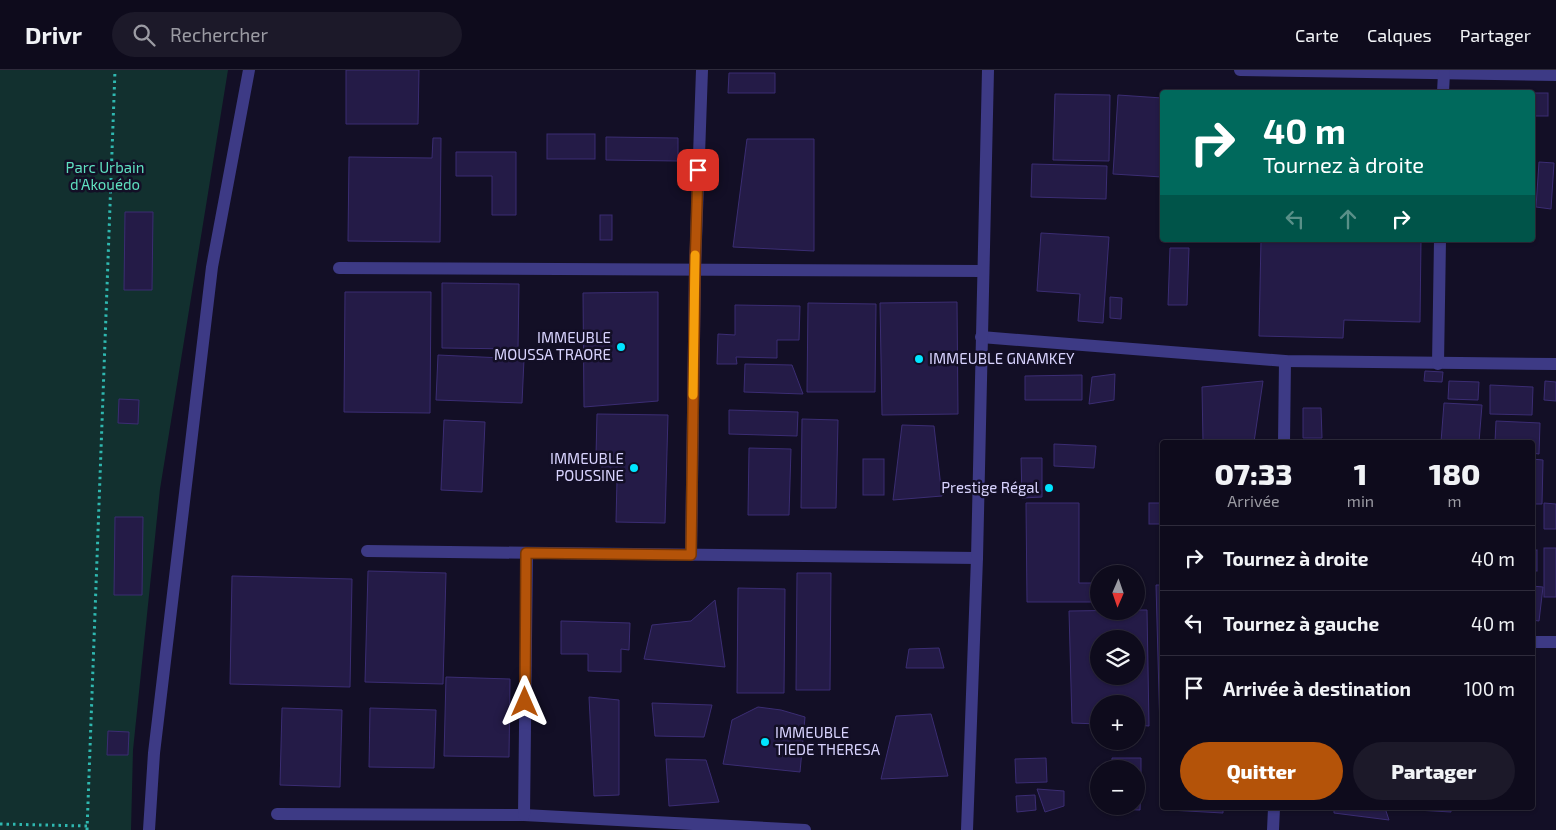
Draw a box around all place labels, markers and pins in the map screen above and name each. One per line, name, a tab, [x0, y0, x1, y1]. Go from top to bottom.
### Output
pin	[677, 149, 719, 191]
place label: IMMEUBLE MOUSSA TRAORE	[494, 328, 611, 363]
marker: IMMEUBLE MOUSSA TRAORE	[615, 341, 627, 353]
place label: IMMEUBLE GNAMKEY	[929, 349, 1075, 367]
marker: IMMEUBLE GNAMKEY	[913, 353, 925, 365]
place label: IMMEUBLE POUSSINE	[550, 449, 624, 484]
marker: IMMEUBLE POUSSINE	[628, 462, 640, 474]
place label: Prestige Régal	[941, 478, 1040, 496]
marker: Prestige Régal	[1043, 482, 1055, 494]
place label: IMMEUBLE TIEDE THERESA	[775, 723, 881, 758]
marker: IMMEUBLE TIEDE THERESA	[759, 736, 771, 748]

